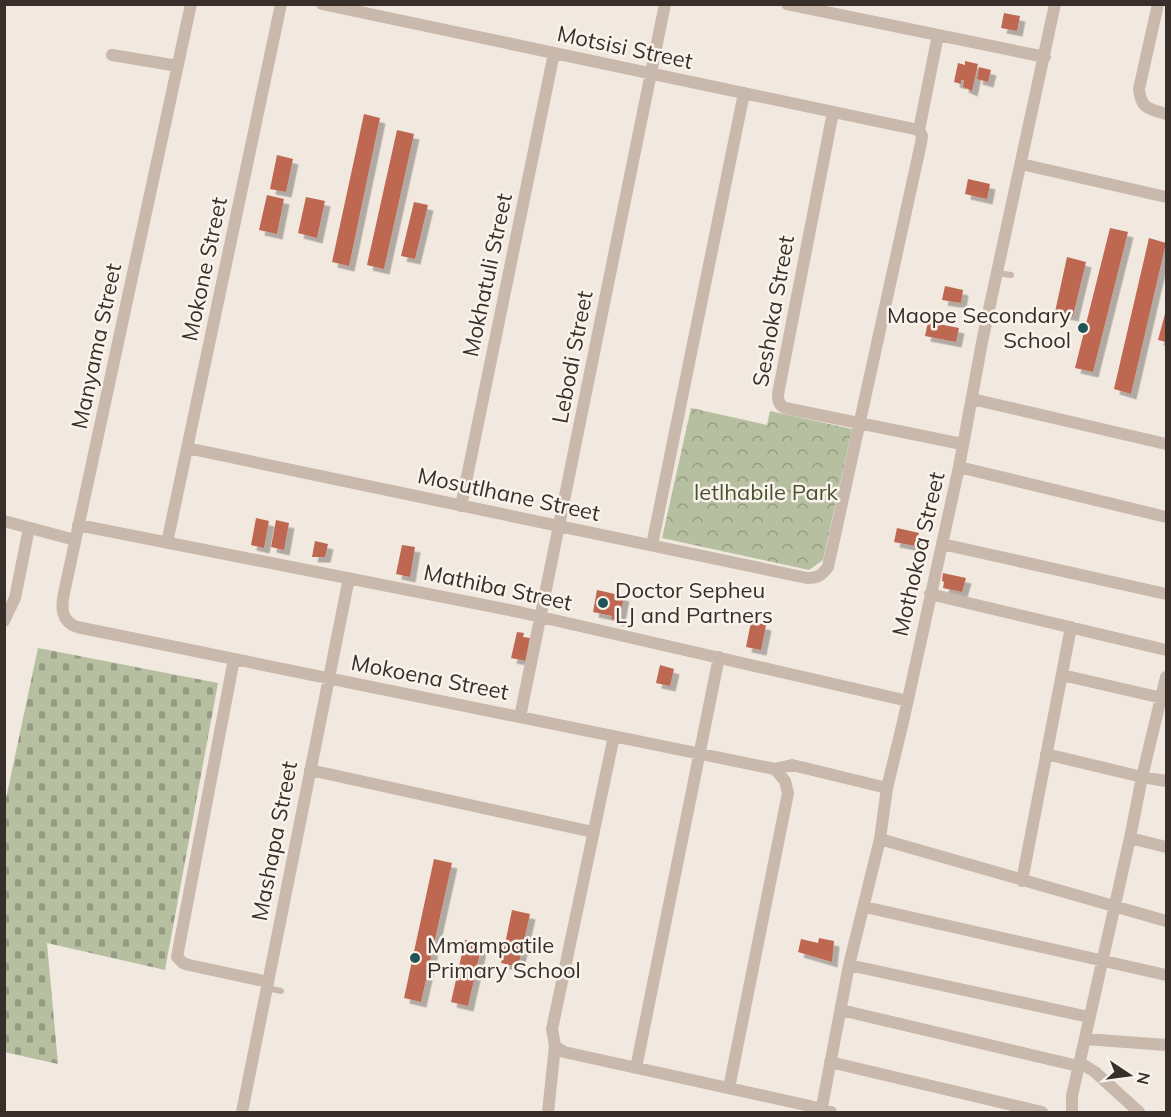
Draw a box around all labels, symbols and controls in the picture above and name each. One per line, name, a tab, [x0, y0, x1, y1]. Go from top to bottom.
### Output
street label: Motsisi Street	[555, 19, 696, 75]
street label: Mokhatuli Street	[456, 190, 518, 359]
street label: Mokone Street	[175, 194, 233, 344]
street label: Seshoka Street	[746, 233, 800, 389]
street label: Manyama Street	[65, 260, 127, 431]
street label: Lebodi Street	[545, 288, 599, 426]
place label: Maope Secondary School	[887, 301, 1071, 354]
marker: Maope Secondary School	[1076, 321, 1090, 335]
street label: Mosutlhane Street	[415, 461, 603, 527]
street label: Mothokoa Street	[885, 469, 951, 639]
park label: letlhabile Park	[694, 478, 839, 506]
street label: Mathiba Street	[421, 558, 575, 616]
place label: Doctor Sepheu LJ and Partners	[615, 576, 773, 629]
marker: Doctor Sepheu LJ and Partners	[596, 596, 610, 610]
street label: Mokoena Street	[349, 648, 511, 706]
street label: Mashapa Street	[245, 758, 303, 923]
place label: Mmampatile Primary School	[427, 931, 581, 984]
marker: Mmampatile Primary School	[408, 951, 422, 965]
north arrow	[1099, 1045, 1159, 1105]
text: N	[1133, 1070, 1155, 1087]

